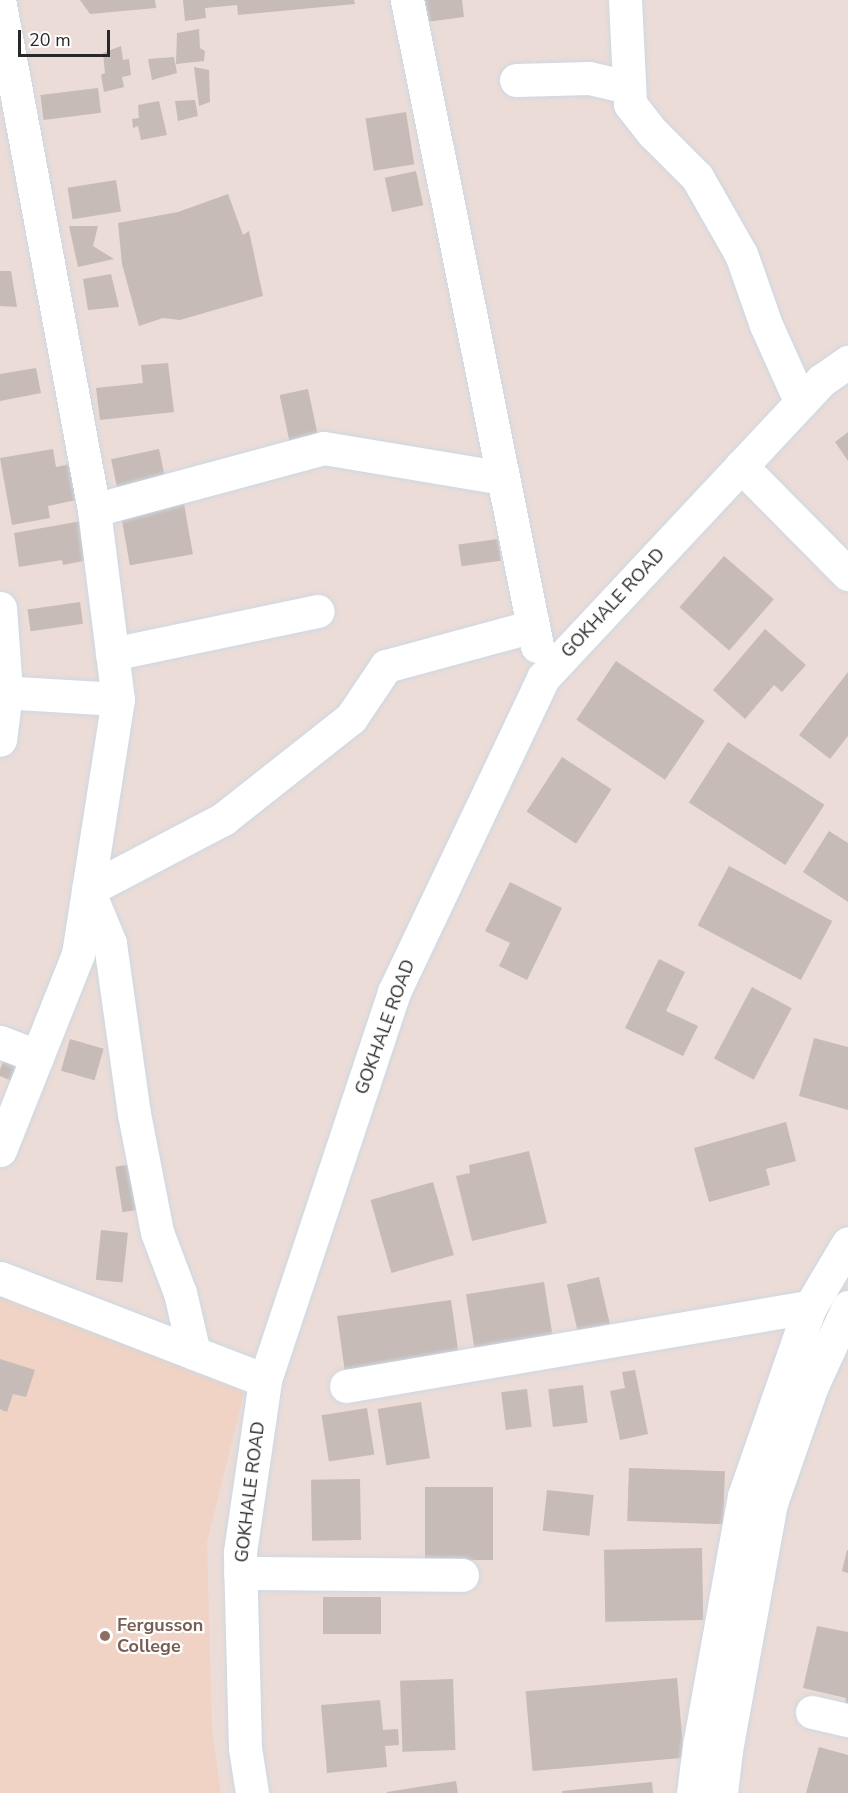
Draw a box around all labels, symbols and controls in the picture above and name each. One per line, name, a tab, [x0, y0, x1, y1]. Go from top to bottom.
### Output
scale bar	[21, 18, 112, 56]
text: 20 m	[29, 28, 71, 52]
street label: GOKHALE ROAD	[557, 544, 669, 662]
street label: GOKHALE ROAD	[351, 957, 419, 1097]
street label: GOKHALE ROAD	[231, 1420, 269, 1564]
place label: Fergusson College	[117, 1615, 203, 1658]
marker: Fergusson College	[98, 1629, 112, 1643]

